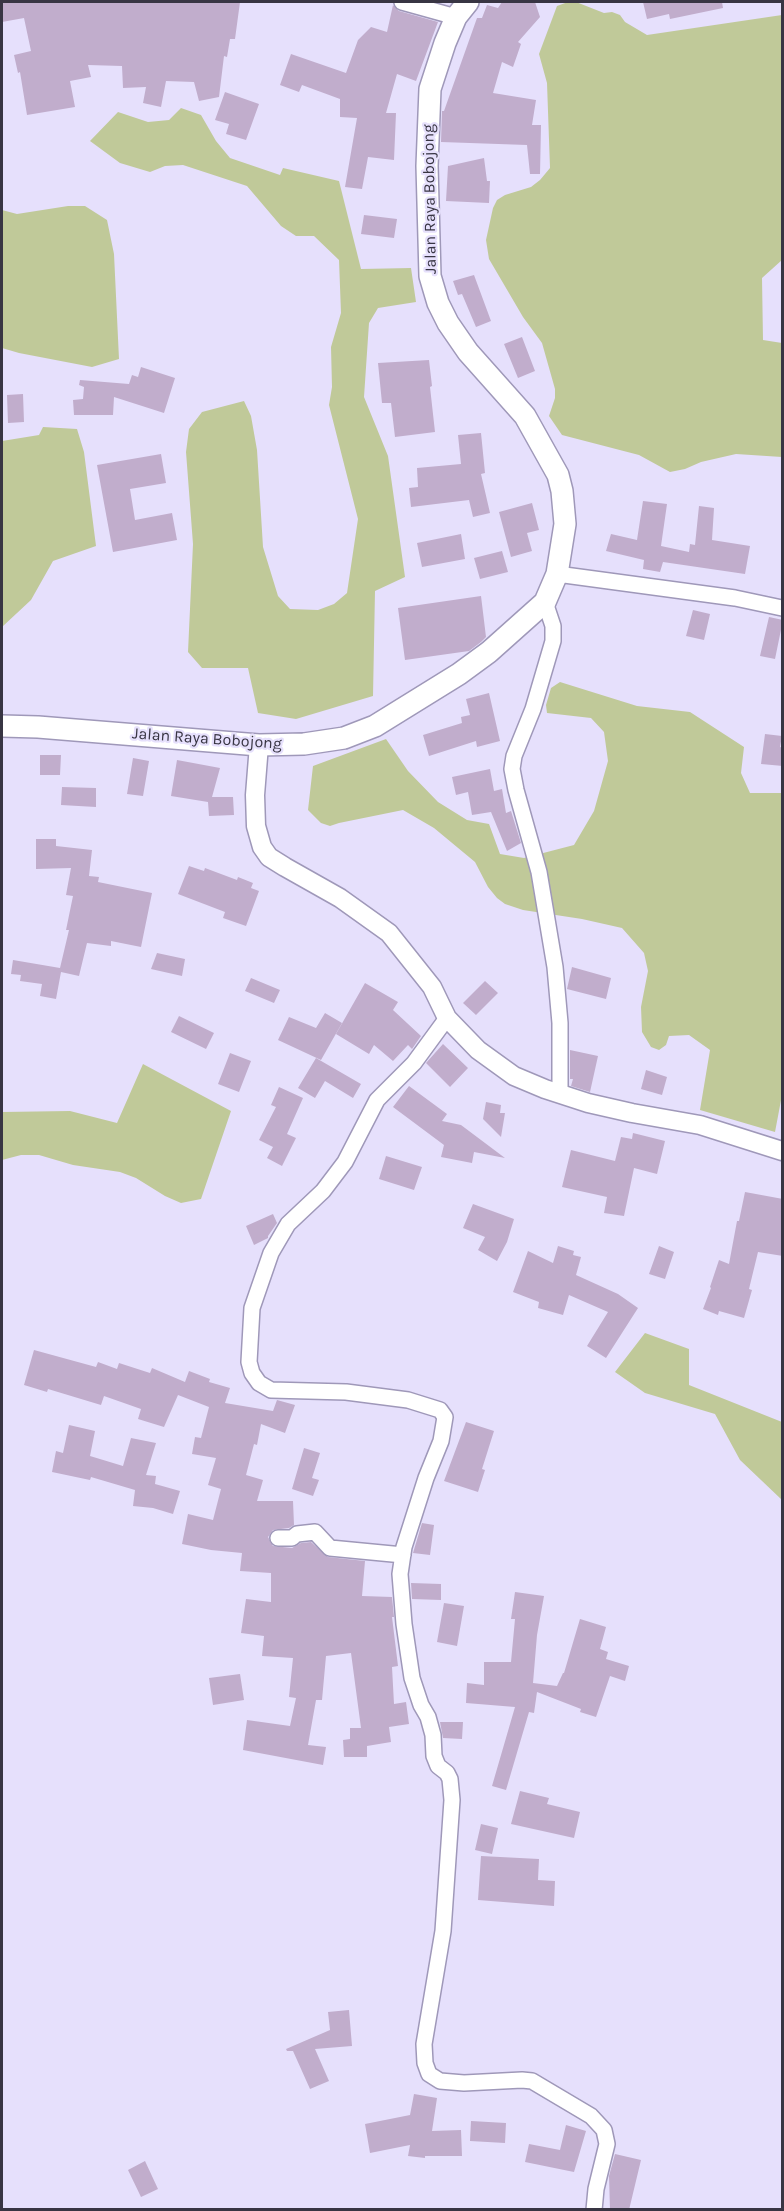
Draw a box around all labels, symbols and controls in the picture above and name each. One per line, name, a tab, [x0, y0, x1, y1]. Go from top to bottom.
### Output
street label: Jalan Raya Bobojong	[419, 124, 441, 274]
street label: Jalan Raya Bobojong	[131, 724, 283, 754]

